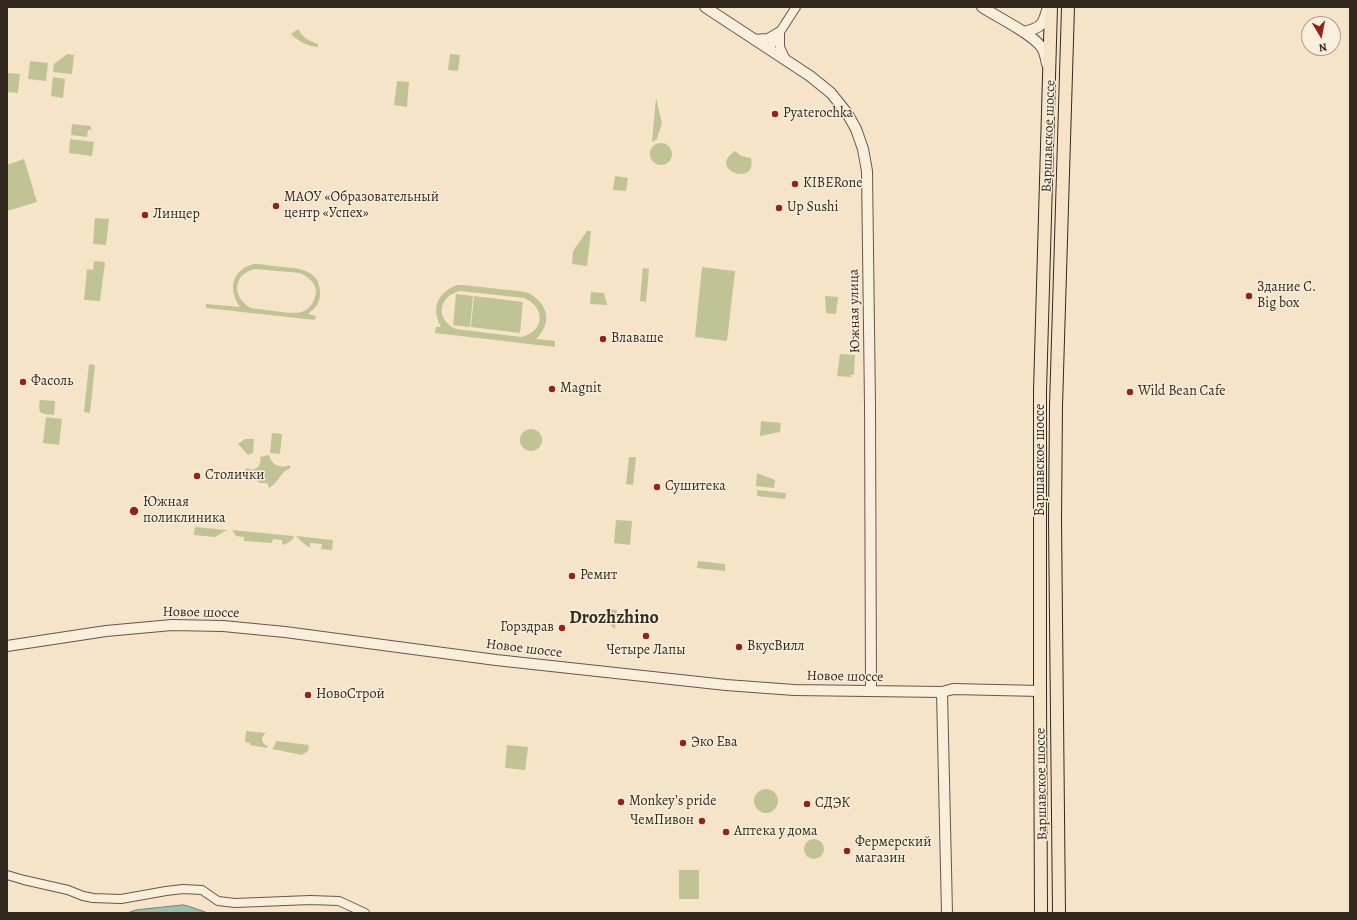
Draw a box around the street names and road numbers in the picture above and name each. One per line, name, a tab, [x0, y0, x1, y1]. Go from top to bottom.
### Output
street label: Варшавское шоссе	[1039, 79, 1059, 193]
street label: Южная улица	[846, 269, 864, 353]
street label: Варшавское шоссе	[1033, 404, 1049, 516]
street label: Новое шоссе	[162, 604, 240, 622]
street label: Новое шоссе	[485, 636, 563, 662]
street label: Новое шоссе	[806, 668, 884, 686]
street label: Варшавское шоссе	[1033, 728, 1051, 840]

